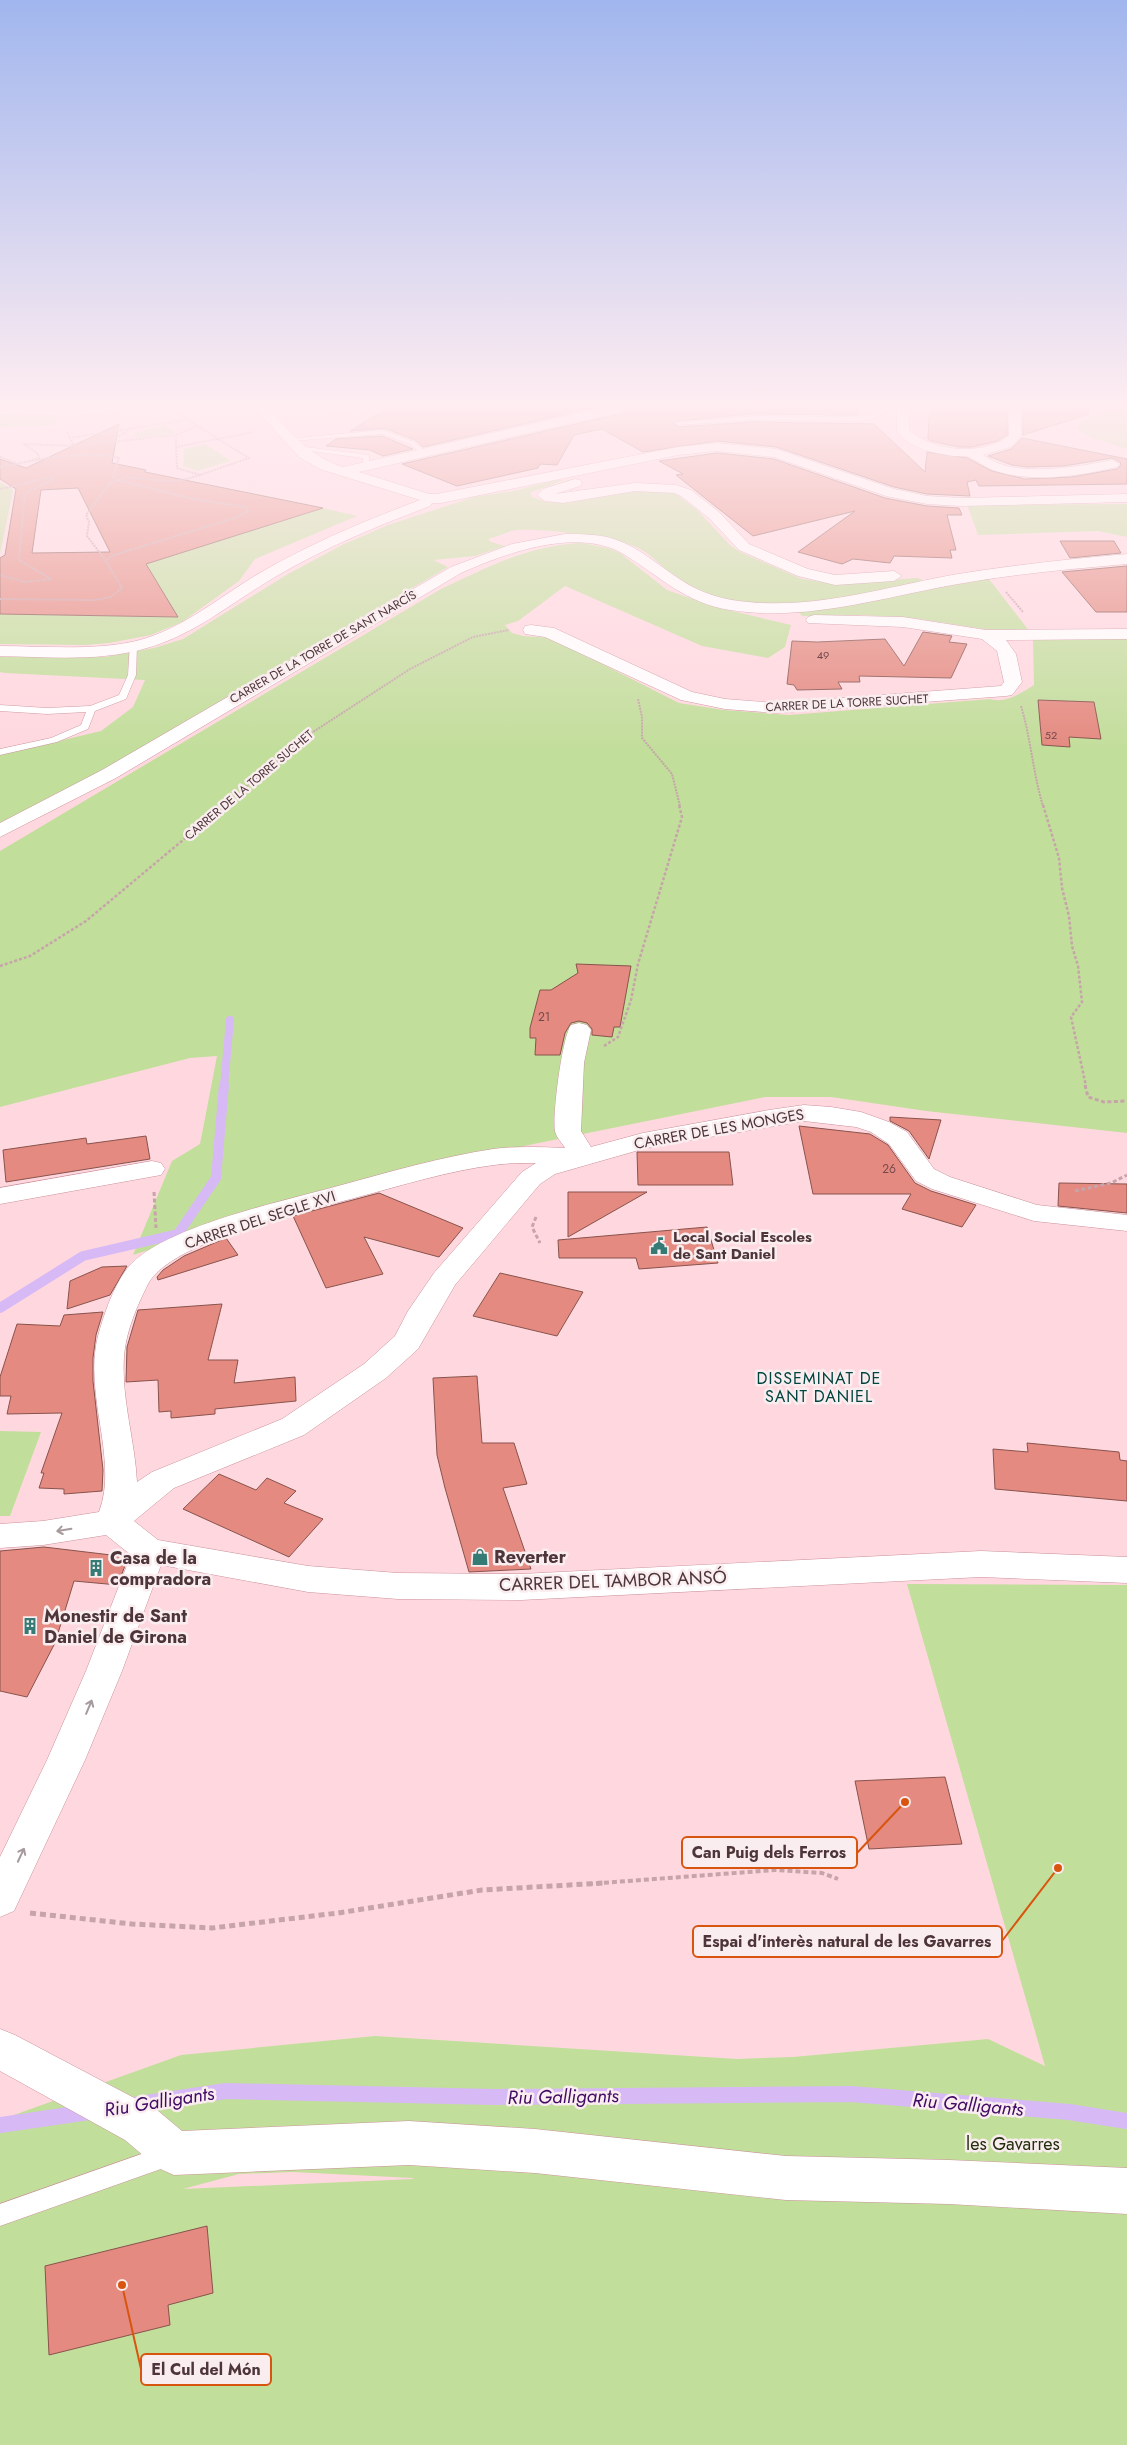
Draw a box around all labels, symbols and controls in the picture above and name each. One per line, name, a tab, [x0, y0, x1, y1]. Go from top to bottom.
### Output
street label: CARRER DE LA TORRE DE SANT NARCÍS	[226, 586, 420, 708]
house number: 49	[817, 647, 829, 663]
street label: CARRER DE LA TORRE SUCHET	[765, 690, 929, 716]
street label: CARRER DE LA TORRE SUCHET	[181, 725, 318, 844]
house number: 52	[1045, 727, 1057, 743]
house number: 21	[538, 1008, 550, 1026]
street label: CARRER DE LES MONGES	[632, 1103, 806, 1155]
house number: 26	[882, 1160, 896, 1178]
street label: CARRER DEL SEGLE XVI	[182, 1185, 338, 1255]
place label: Local Social Escoles de Sant Daniel	[673, 1226, 812, 1265]
public building icon: Local Social Escoles de Sant Daniel	[649, 1236, 669, 1256]
district label: DISSEMINAT DE SANT DANIEL	[757, 1367, 881, 1408]
one-way arrow	[56, 1526, 72, 1536]
place label: Reverter	[494, 1544, 567, 1570]
place label: Casa de la compradora	[110, 1545, 211, 1592]
shop icon: Reverter	[470, 1547, 490, 1567]
building icon: Casa de la compradora	[86, 1558, 106, 1578]
street label: CARRER DEL TAMBOR ANSÓ	[499, 1564, 727, 1598]
place label: Monestir de Sant Daniel de Girona	[44, 1603, 187, 1650]
building icon: Monestir de Sant Daniel de Girona	[20, 1616, 40, 1636]
one-way arrow	[84, 1700, 94, 1715]
callout: Can Puig dels Ferros	[682, 1837, 857, 1868]
text: Can Puig dels Ferros	[692, 1841, 846, 1864]
one-way arrow	[17, 1848, 26, 1863]
callout: Espai d'interès natural de les Gavarres	[693, 1926, 1002, 1957]
text: Espai d'interès natural de les Gavarres	[703, 1930, 991, 1953]
water label: Riu Galligants	[102, 2079, 217, 2124]
water label: Riu Galligants	[507, 2082, 619, 2111]
water label: Riu Galligants	[911, 2086, 1025, 2123]
park label: les Gavarres	[966, 2131, 1060, 2157]
callout: El Cul del Món	[141, 2354, 271, 2385]
text: El Cul del Món	[151, 2358, 261, 2381]

